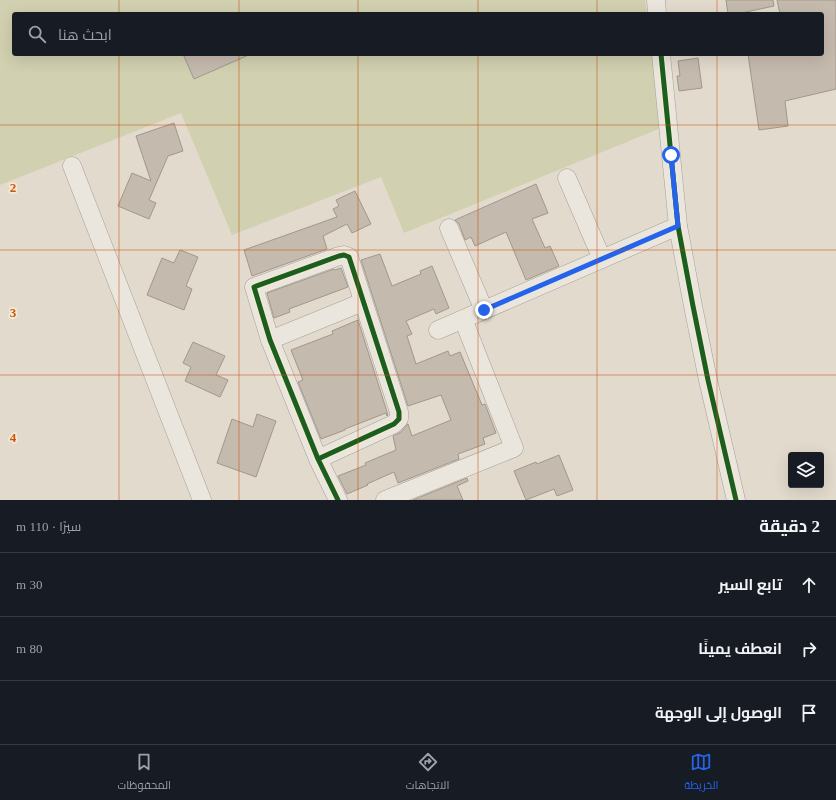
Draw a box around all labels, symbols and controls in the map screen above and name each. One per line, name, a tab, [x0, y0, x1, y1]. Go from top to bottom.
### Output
search box	[12, 12, 824, 56]
icon: search	[26, 23, 48, 45]
text: ابحث هنا	[58, 27, 112, 43]
route start	[662, 146, 680, 164]
text: 2	[10, 180, 16, 195]
route end	[475, 301, 493, 319]
text: 3	[10, 305, 17, 320]
text: 4	[10, 430, 17, 445]
map controls	[788, 452, 824, 488]
button: layers	[788, 452, 824, 488]
text: 2 دقيقة	[759, 517, 820, 536]
text: سيرًا · 110 m	[16, 519, 81, 534]
icon: ahead	[798, 574, 820, 596]
text: 30 m	[16, 577, 42, 592]
text: تابع السير	[719, 577, 782, 593]
icon: right	[798, 638, 820, 660]
text: 80 m	[16, 641, 42, 656]
text: انعطف يمينًا	[698, 641, 782, 657]
icon: arrive	[798, 702, 820, 724]
text: الوصول إلى الوجهة	[655, 705, 782, 721]
tab: المحفوظات	[117, 751, 171, 795]
tab: الاتجاهات	[406, 751, 449, 795]
tab: الخريطة	[684, 751, 719, 795]

